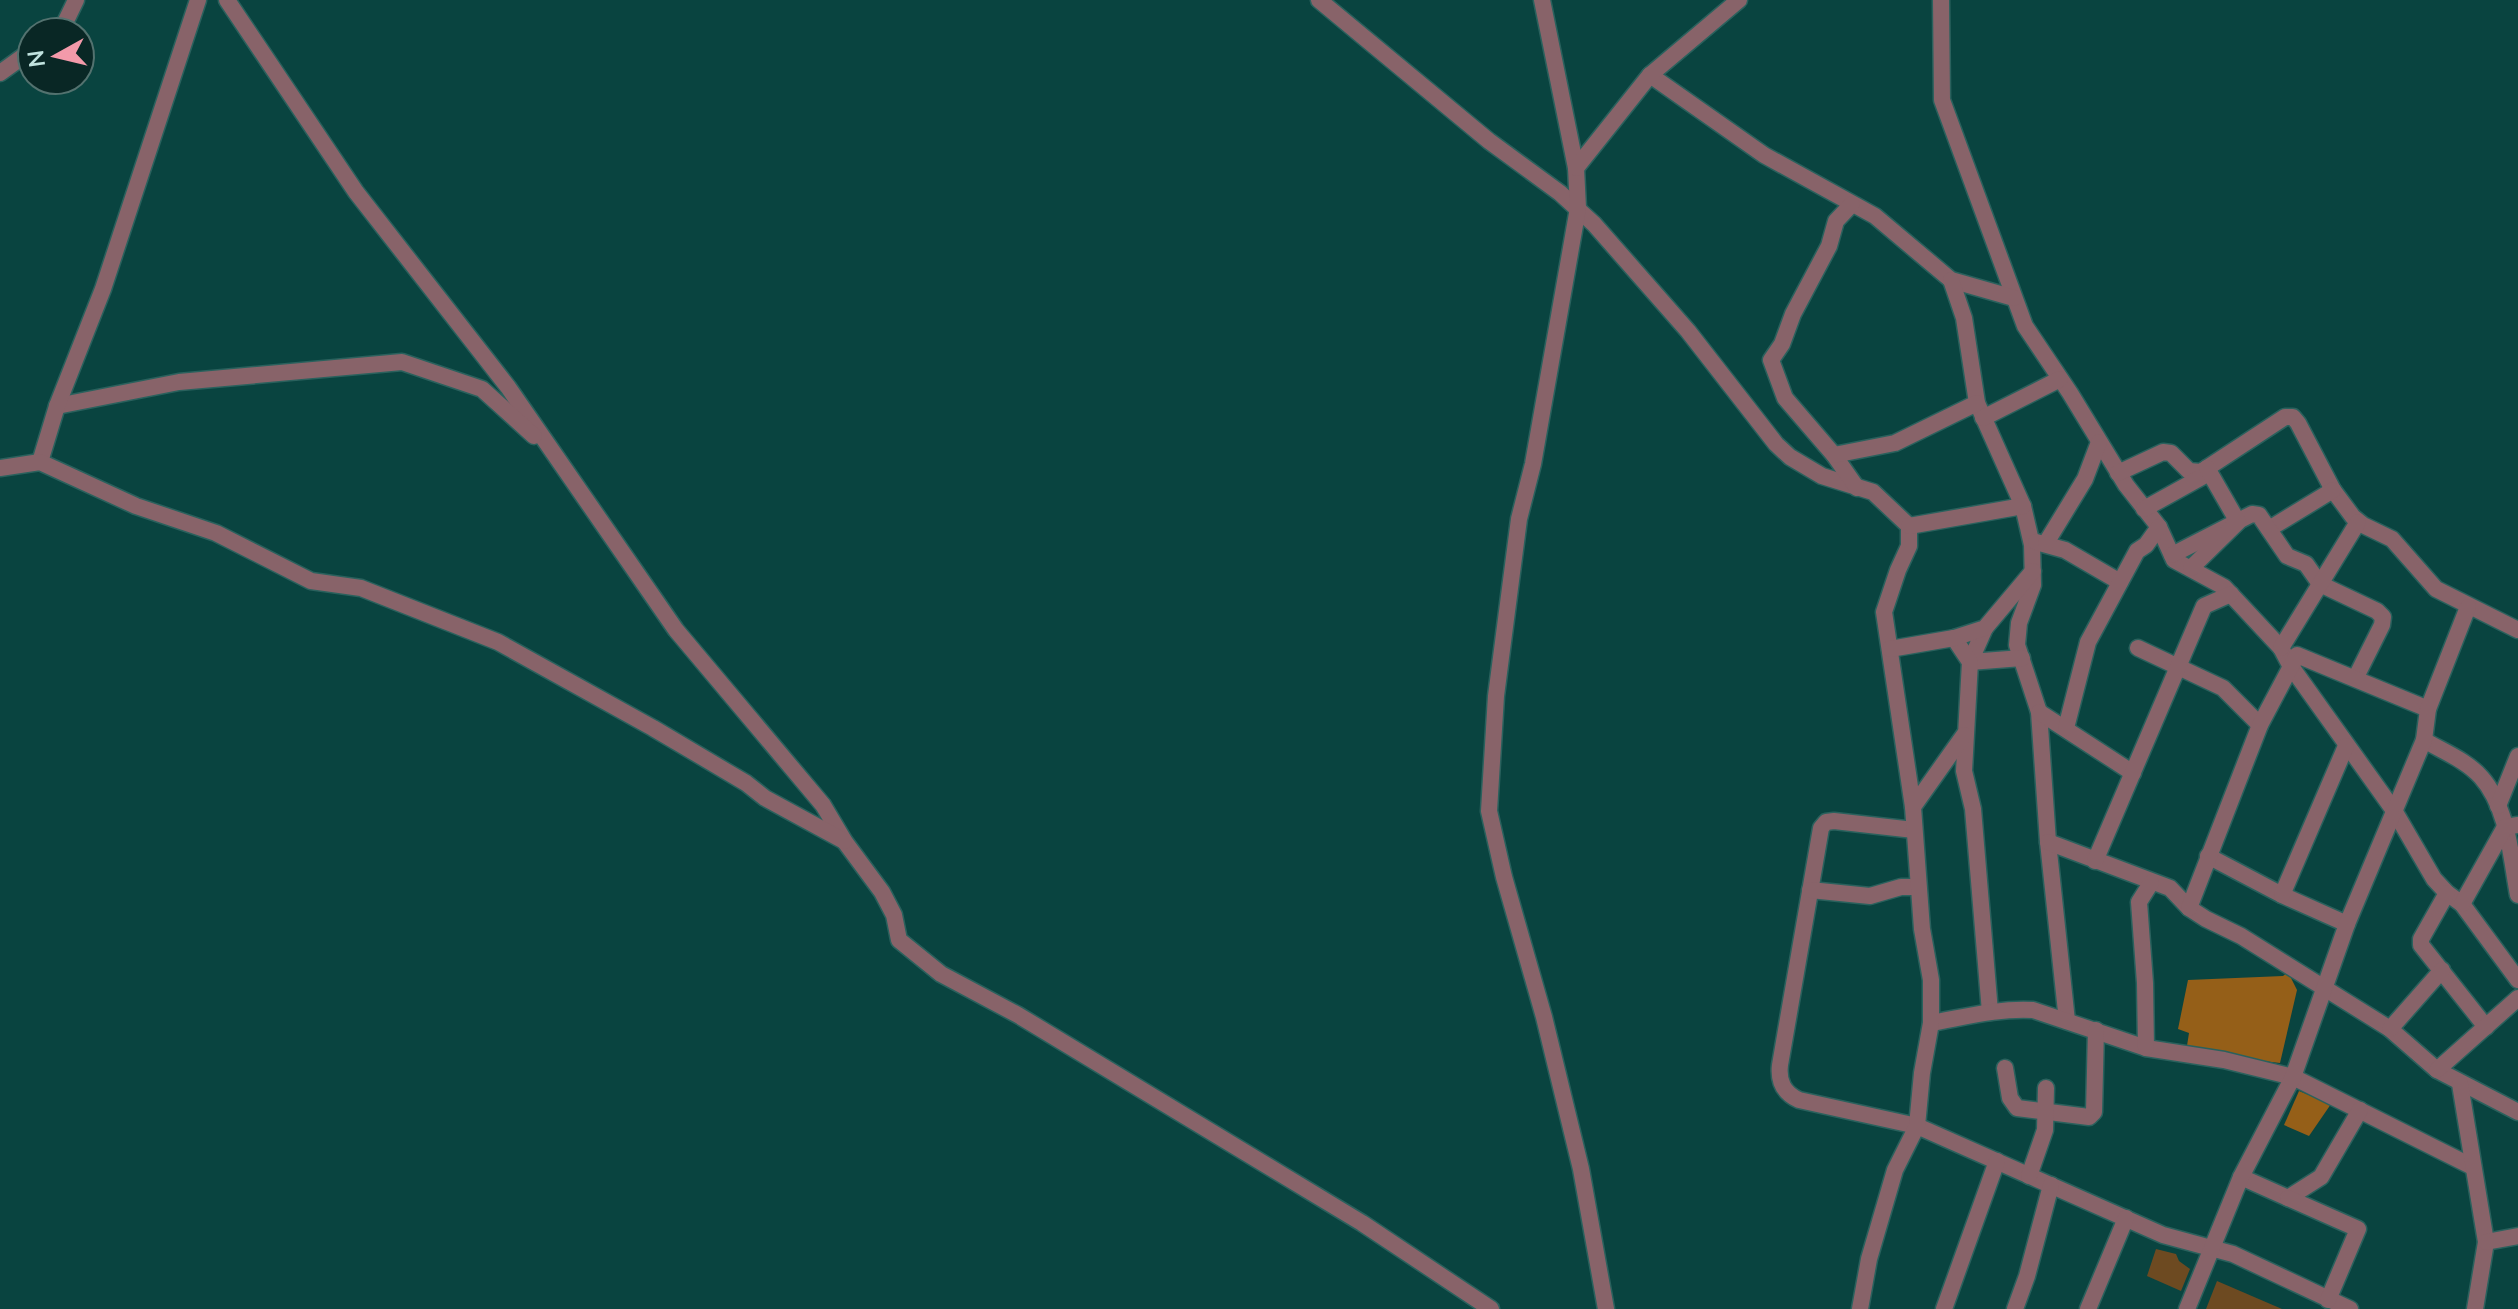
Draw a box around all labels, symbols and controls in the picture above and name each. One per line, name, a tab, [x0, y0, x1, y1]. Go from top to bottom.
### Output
north arrow	[16, 16, 96, 96]
text: N	[21, 49, 50, 69]

